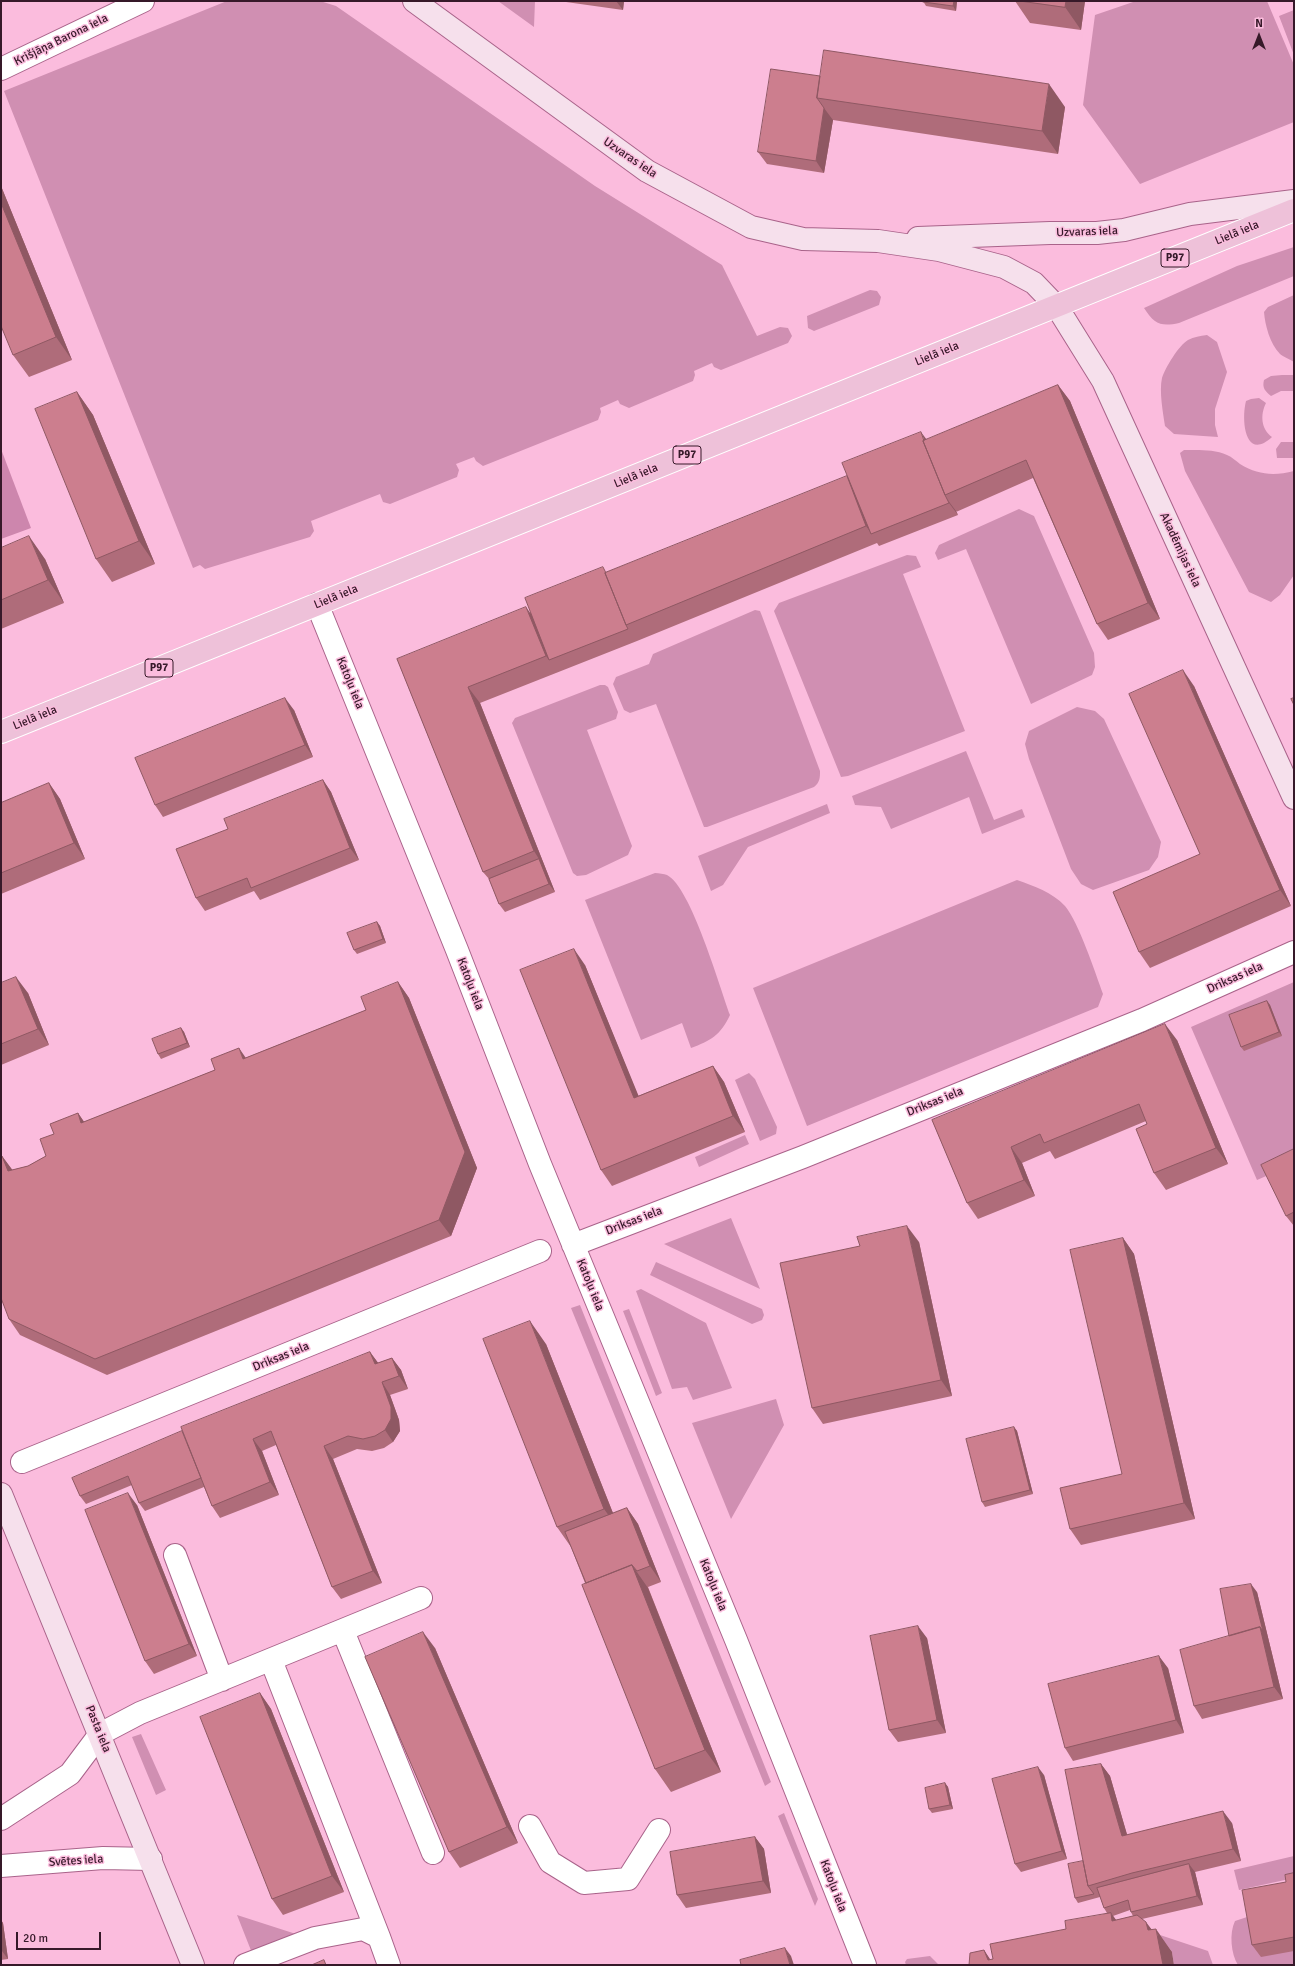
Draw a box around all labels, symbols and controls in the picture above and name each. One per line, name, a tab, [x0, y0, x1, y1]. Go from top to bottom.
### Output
street label: Krišjāņa Barona iela	[12, 11, 110, 69]
north arrow	[1239, 16, 1279, 56]
text: N	[1255, 17, 1263, 30]
street label: Uzvaras iela	[600, 135, 660, 181]
street label: Lielā iela	[1213, 218, 1261, 248]
street label: Uzvaras iela	[1056, 224, 1118, 240]
road number: P97	[1161, 249, 1189, 267]
street label: Lielā iela	[913, 339, 961, 369]
road number: P97	[673, 446, 701, 464]
street label: Lielā iela	[612, 461, 660, 491]
street label: Akadēmijas iela	[1156, 510, 1204, 590]
street label: Lielā iela	[312, 582, 360, 612]
street label: Katoļu iela	[333, 655, 367, 711]
road number: P97	[145, 659, 173, 677]
street label: Lielā iela	[11, 703, 59, 733]
street label: Katoļu iela	[453, 956, 487, 1012]
street label: Driksas iela	[1205, 959, 1265, 997]
street label: Driksas iela	[905, 1084, 965, 1120]
street label: Driksas iela	[604, 1204, 664, 1238]
street label: Katoļu iela	[573, 1257, 607, 1313]
street label: Driksas iela	[251, 1339, 311, 1375]
street label: Katoļu iela	[696, 1557, 730, 1613]
street label: Pasta iela	[82, 1703, 114, 1755]
street label: Svētes iela	[48, 1852, 104, 1870]
street label: Katoļu iela	[816, 1858, 850, 1914]
scale bar	[18, 1924, 103, 1950]
text: 20 m	[23, 1931, 48, 1946]

